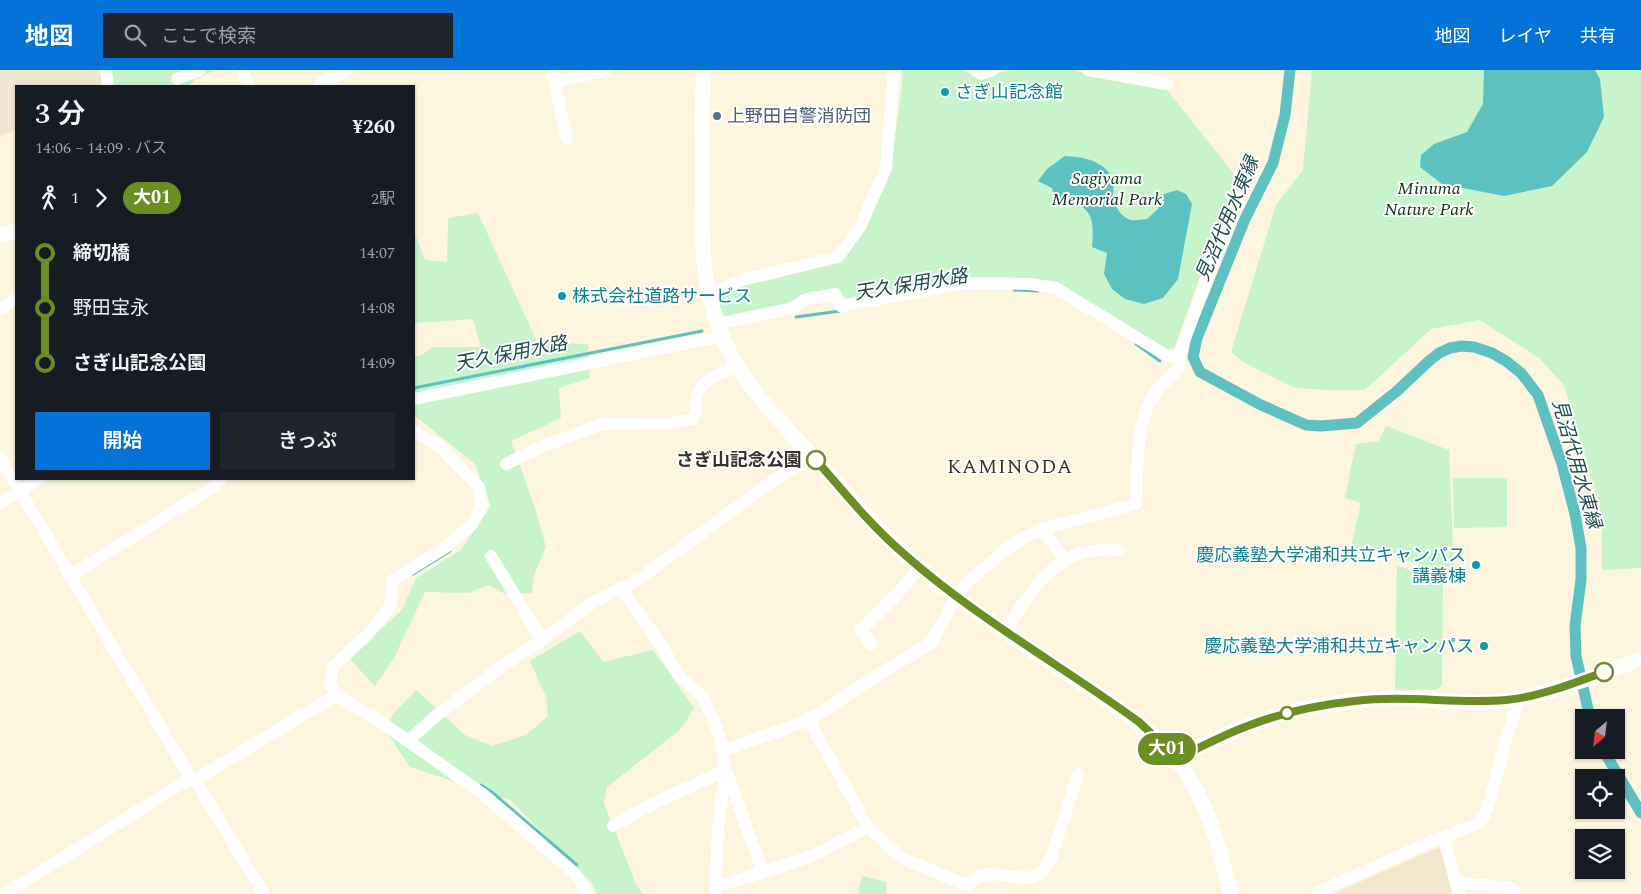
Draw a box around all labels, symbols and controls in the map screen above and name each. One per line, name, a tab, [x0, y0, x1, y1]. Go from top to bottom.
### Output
search box	[103, 13, 453, 58]
text: 地図	[25, 19, 73, 55]
icon: search	[121, 21, 149, 49]
text: ここで検索	[161, 22, 256, 51]
text: 地図	[1435, 23, 1471, 50]
text: レイヤ	[1499, 23, 1552, 50]
text: 共有	[1580, 23, 1616, 50]
place label: さぎ山記念館	[955, 79, 1063, 106]
marker: さぎ山記念館	[939, 86, 951, 98]
text: 3 分	[35, 93, 85, 136]
place label: 上野田自警消防団	[727, 103, 871, 130]
marker: 上野田自警消防団	[711, 110, 723, 122]
text: ¥260	[352, 113, 395, 142]
text: 14:06 – 14:09 · バス	[35, 136, 167, 160]
water label: 見沼代用水東縁	[1189, 150, 1268, 286]
park label: Sagiyama Memorial Park	[1052, 165, 1163, 213]
park label: Minuma Nature Park	[1384, 175, 1474, 223]
icon: walk	[35, 184, 63, 212]
icon: forward	[87, 184, 115, 212]
text: 大01	[133, 184, 171, 211]
text: 1	[71, 186, 79, 210]
text: 2駅	[371, 187, 395, 211]
text: 締切橋	[73, 239, 130, 268]
text: 14:07	[359, 241, 395, 265]
water label: 天久保用水路	[852, 261, 972, 308]
place label: 株式会社道路サービス	[572, 283, 752, 310]
marker: 株式会社道路サービス	[556, 290, 568, 302]
text: 野田宝永	[73, 294, 149, 323]
text: 14:08	[359, 296, 395, 320]
water label: 天久保用水路	[452, 329, 572, 379]
text: さぎ山記念公園	[73, 349, 206, 378]
text: 14:09	[359, 351, 395, 375]
water label: 見沼代用水東縁	[1544, 396, 1609, 534]
button: 開始	[35, 412, 210, 470]
button: きっぷ	[220, 412, 395, 470]
place label: さぎ山記念公園	[676, 447, 802, 474]
marker: さぎ山記念公園	[806, 450, 826, 470]
district label: KAMINODA	[947, 452, 1073, 482]
place label: 慶応義塾大学浦和共立キャンパス 講義棟	[1196, 542, 1466, 590]
marker: 慶応義塾大学浦和共立キャンパス 講義棟	[1470, 559, 1482, 571]
place label: 慶応義塾大学浦和共立キャンパス	[1204, 633, 1474, 660]
marker: 慶応義塾大学浦和共立キャンパス	[1478, 640, 1490, 652]
unlabelled marker	[1594, 662, 1614, 682]
unlabelled marker	[1280, 706, 1294, 720]
north arrow	[1575, 709, 1625, 759]
map controls	[1575, 709, 1625, 879]
line badge: 大01	[1138, 733, 1196, 765]
text: 大01	[1148, 735, 1186, 762]
button: locate	[1575, 769, 1625, 819]
button: layers	[1575, 829, 1625, 879]

